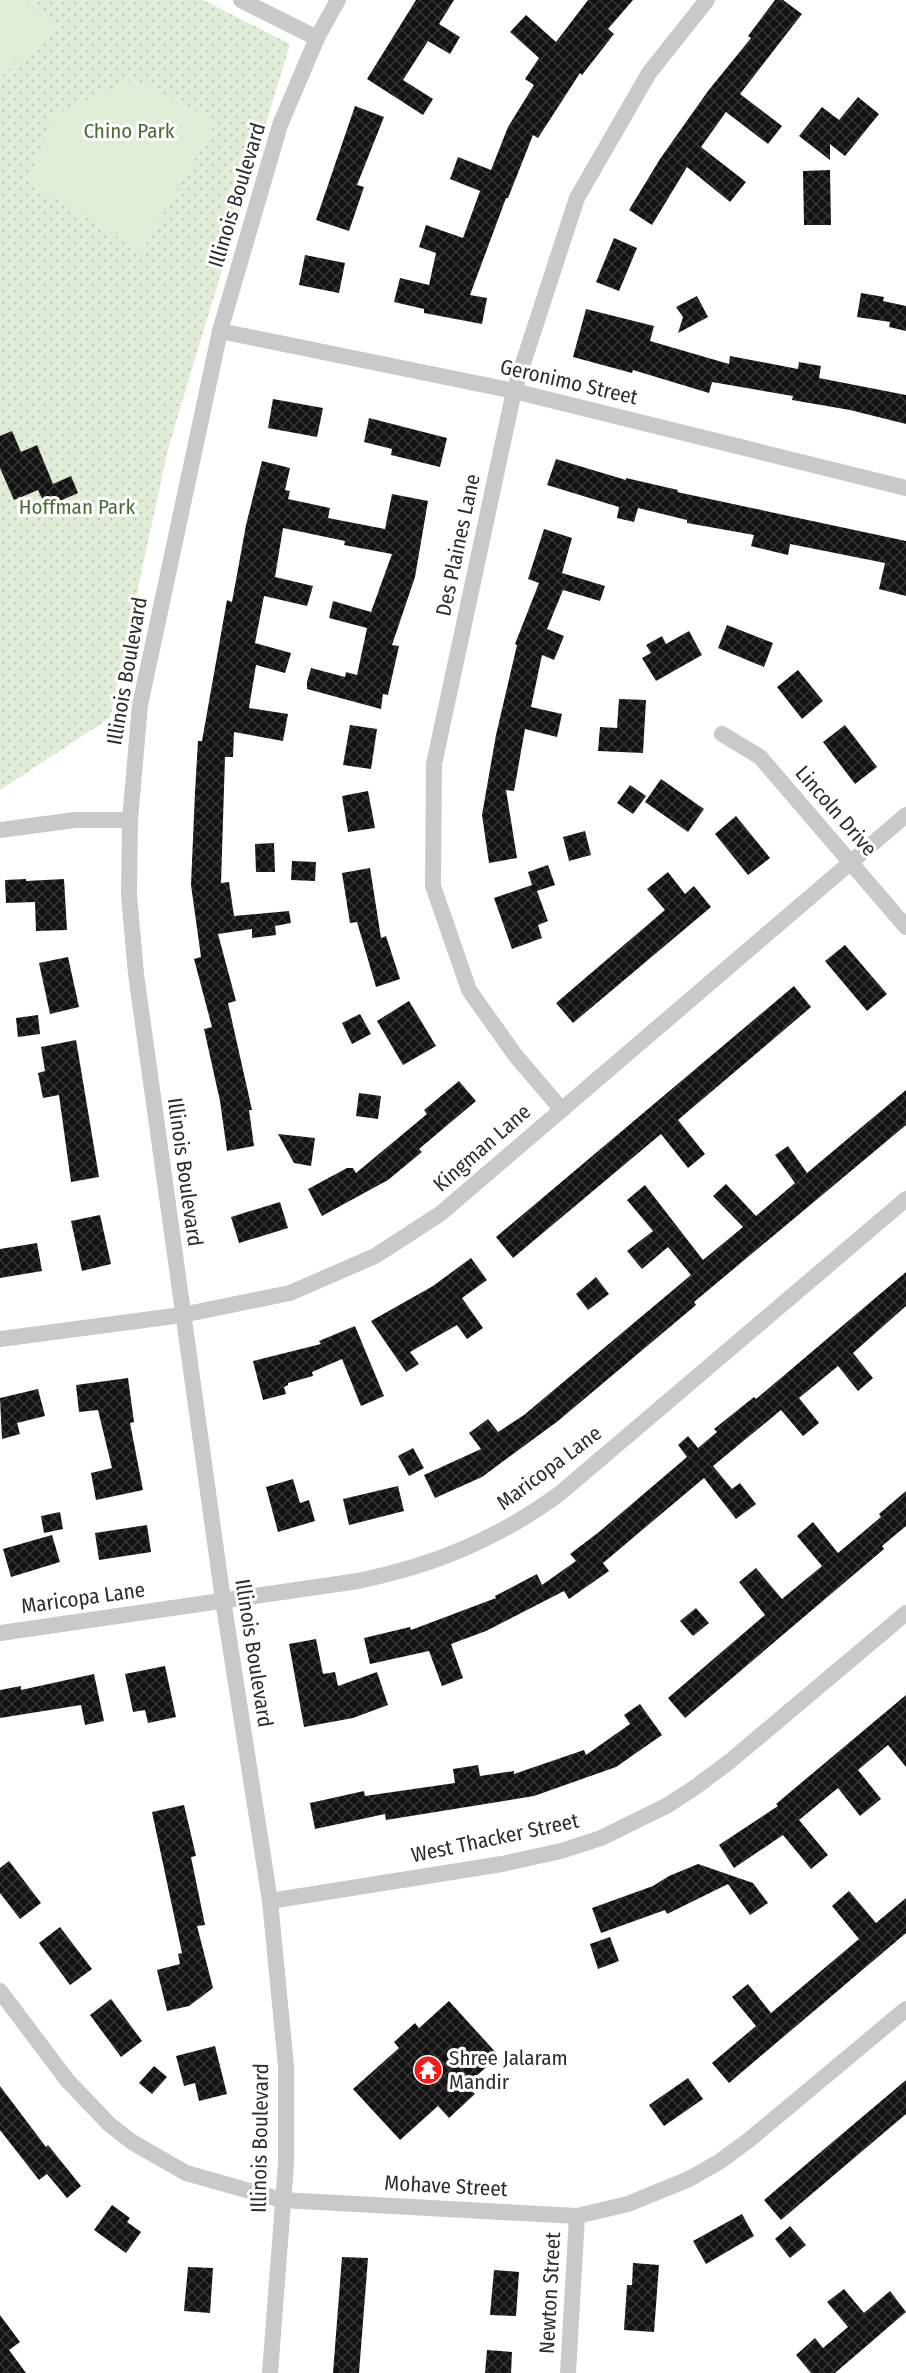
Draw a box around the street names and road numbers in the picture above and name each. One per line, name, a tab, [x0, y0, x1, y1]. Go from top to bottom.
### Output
street label: Illinois Boulevard	[203, 120, 271, 270]
street label: Geronimo Street	[498, 354, 640, 410]
street label: Des Plaines Lane	[430, 472, 486, 618]
street label: Illinois Boulevard	[101, 595, 153, 747]
street label: Lincoln Drive	[790, 760, 882, 862]
street label: Illinois Boulevard	[162, 1096, 208, 1248]
street label: Kingman Lane	[428, 1099, 536, 1197]
street label: Maricopa Lane	[491, 1420, 607, 1516]
street label: Maricopa Lane	[20, 1576, 146, 1620]
street label: Illinois Boulevard	[229, 1577, 279, 1729]
street label: West Thacker Street	[409, 1808, 581, 1868]
street label: Illinois Boulevard	[246, 2063, 274, 2213]
street label: Mohave Street	[384, 2170, 508, 2202]
street label: Newton Street	[534, 2231, 566, 2355]

